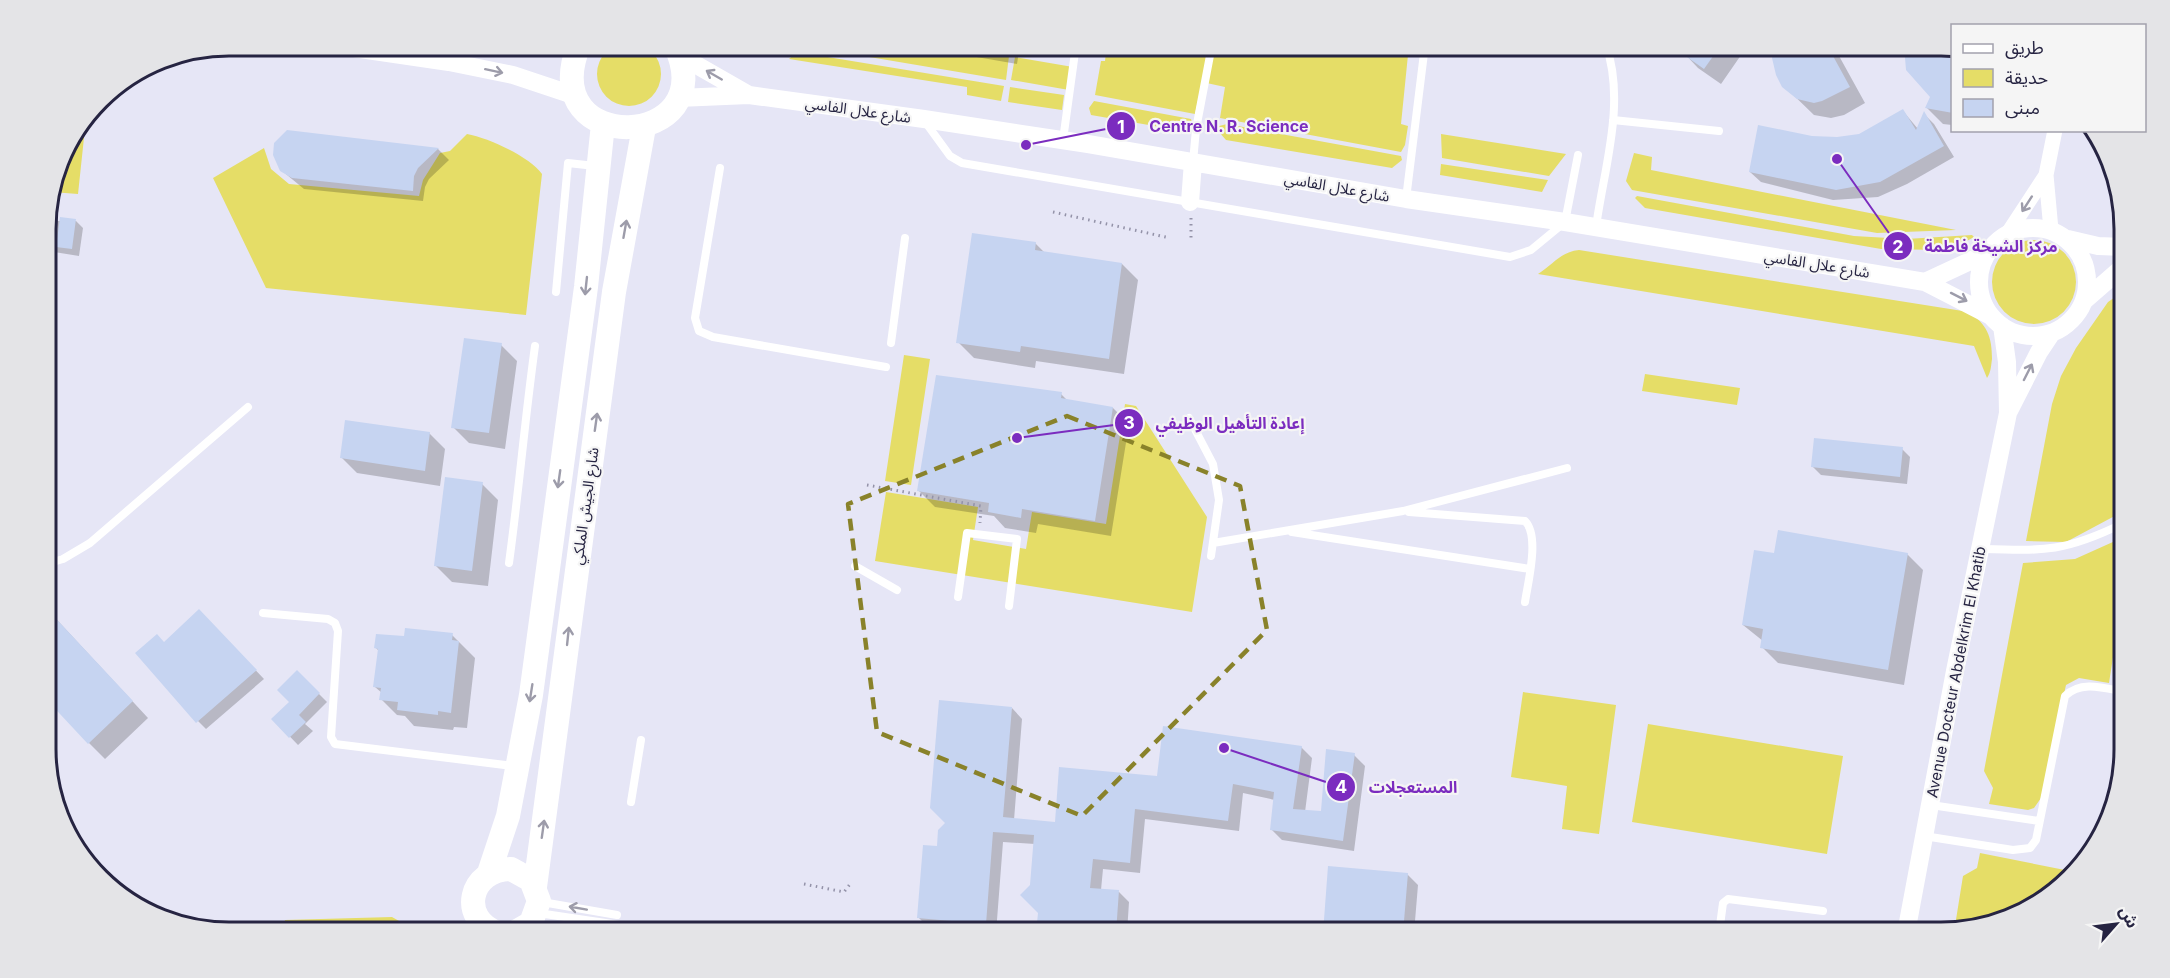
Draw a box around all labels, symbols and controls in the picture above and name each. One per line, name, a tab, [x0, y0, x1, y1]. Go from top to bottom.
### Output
legend	[1951, 24, 2146, 132]
text: طريق	[2005, 37, 2044, 59]
one-way arrow	[484, 66, 503, 77]
text: حديقة	[2005, 67, 2048, 88]
one-way arrow	[706, 69, 723, 81]
street label: شارع علال الفاسي	[803, 93, 912, 130]
text: مبنى	[2005, 97, 2040, 119]
callout: Centre N. R. Science	[1106, 109, 1321, 143]
text: 1	[1117, 116, 1125, 137]
text: Centre N. R. Science	[1149, 116, 1309, 136]
street label: شارع علال الفاسي	[1282, 168, 1391, 209]
one-way arrow	[2021, 195, 2033, 212]
one-way arrow	[620, 220, 631, 239]
callout: مركز الشيخة فاطمة	[1883, 229, 2070, 263]
text: 2	[1892, 236, 1904, 257]
text: مركز الشيخة فاطمة	[1924, 236, 2058, 256]
street label: شارع علال الفاسي	[1762, 246, 1871, 285]
one-way arrow	[580, 276, 591, 296]
one-way arrow	[1949, 292, 1967, 304]
one-way arrow	[2023, 364, 2035, 382]
callout: إعادة التأهيل الوظيفي	[1114, 406, 1317, 440]
one-way arrow	[591, 412, 602, 432]
text: 3	[1123, 412, 1135, 433]
text: إعادة التأهيل الوظيفي	[1155, 413, 1305, 437]
street label: شارع الجيش الملكي	[567, 446, 606, 566]
one-way arrow	[554, 469, 565, 489]
street label: Avenue Docteur Abdelkrim El Khatib	[1922, 545, 1990, 799]
one-way arrow	[563, 626, 574, 646]
one-way arrow	[525, 683, 536, 703]
callout: المستعجلات	[1326, 770, 1469, 804]
text: 4	[1335, 776, 1347, 797]
text: المستعجلات	[1369, 777, 1457, 797]
one-way arrow	[538, 820, 549, 840]
north arrow	[2086, 894, 2146, 954]
one-way arrow	[569, 903, 588, 914]
text: ش	[2115, 903, 2143, 931]

